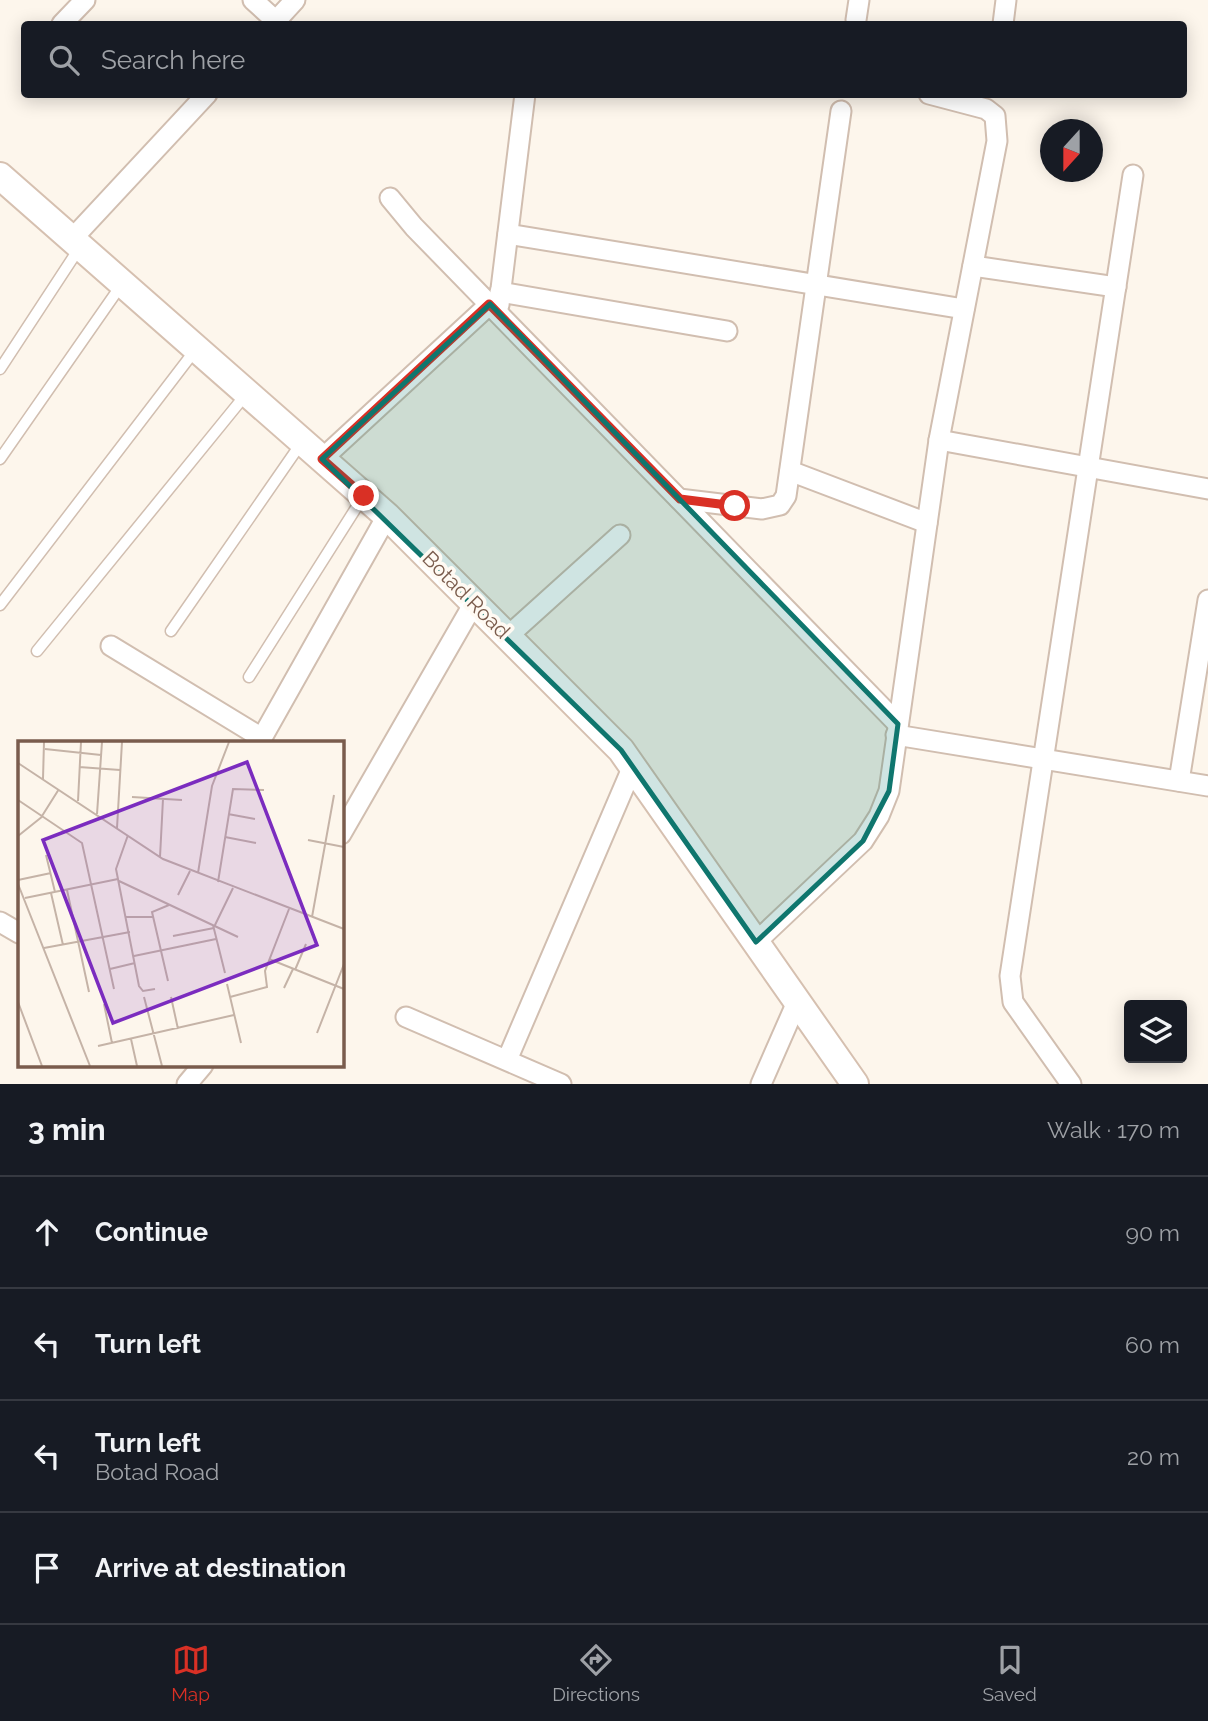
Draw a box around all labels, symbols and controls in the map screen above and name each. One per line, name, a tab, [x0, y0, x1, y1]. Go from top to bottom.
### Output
search box	[21, 21, 1187, 98]
icon: search	[45, 41, 83, 79]
text: Search here	[101, 45, 245, 75]
north arrow	[1040, 119, 1103, 182]
route end	[348, 480, 379, 511]
route start	[719, 490, 750, 521]
street label: Botad Road	[417, 546, 515, 644]
inset map	[18, 741, 343, 1066]
map controls	[1124, 1000, 1187, 1063]
button: layers	[1124, 1000, 1187, 1063]
text: 3 min	[28, 1112, 106, 1147]
text: Walk · 170 m	[1047, 1116, 1180, 1143]
icon: ahead	[28, 1213, 66, 1251]
text: Continue	[95, 1217, 208, 1247]
text: 90 m	[1125, 1219, 1180, 1246]
icon: left	[28, 1325, 66, 1363]
text: Turn left	[95, 1329, 201, 1359]
text: 60 m	[1125, 1331, 1180, 1358]
text: Turn left	[95, 1428, 201, 1458]
icon: left	[28, 1437, 66, 1475]
text: 20 m	[1127, 1443, 1180, 1470]
text: Botad Road	[95, 1458, 219, 1485]
icon: arrive	[28, 1549, 66, 1587]
text: Arrive at destination	[95, 1553, 346, 1583]
tab: Map	[171, 1641, 210, 1705]
tab: Directions	[552, 1641, 640, 1705]
tab: Saved	[982, 1641, 1037, 1705]

